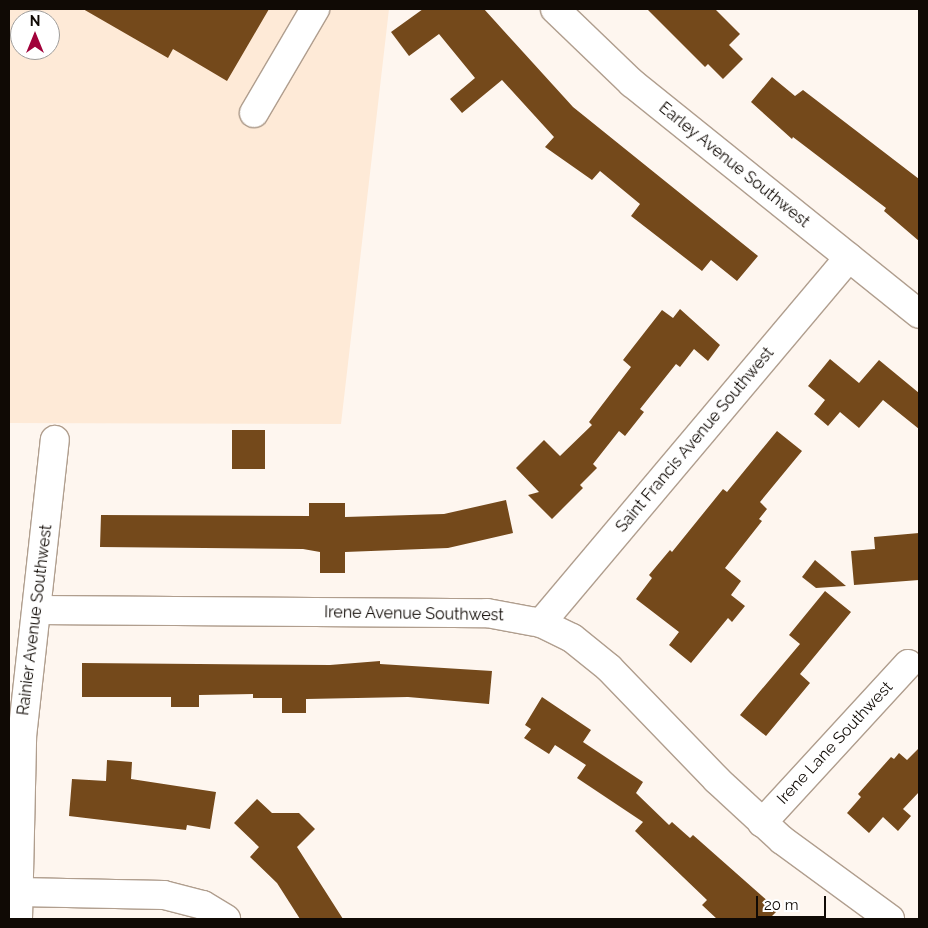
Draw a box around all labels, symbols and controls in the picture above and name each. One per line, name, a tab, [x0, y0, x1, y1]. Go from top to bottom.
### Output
north arrow	[10, 10, 60, 60]
text: N	[30, 13, 40, 29]
street label: Earley Avenue Southwest	[655, 98, 813, 232]
street label: Saint Francis Avenue Southwest	[612, 344, 778, 536]
street label: Rainier Avenue Southwest	[14, 523, 56, 717]
street label: Irene Avenue Southwest	[324, 603, 504, 625]
street label: Irene Lane Southwest	[773, 678, 897, 808]
scale bar	[758, 886, 828, 918]
text: 20 m	[764, 896, 799, 914]

